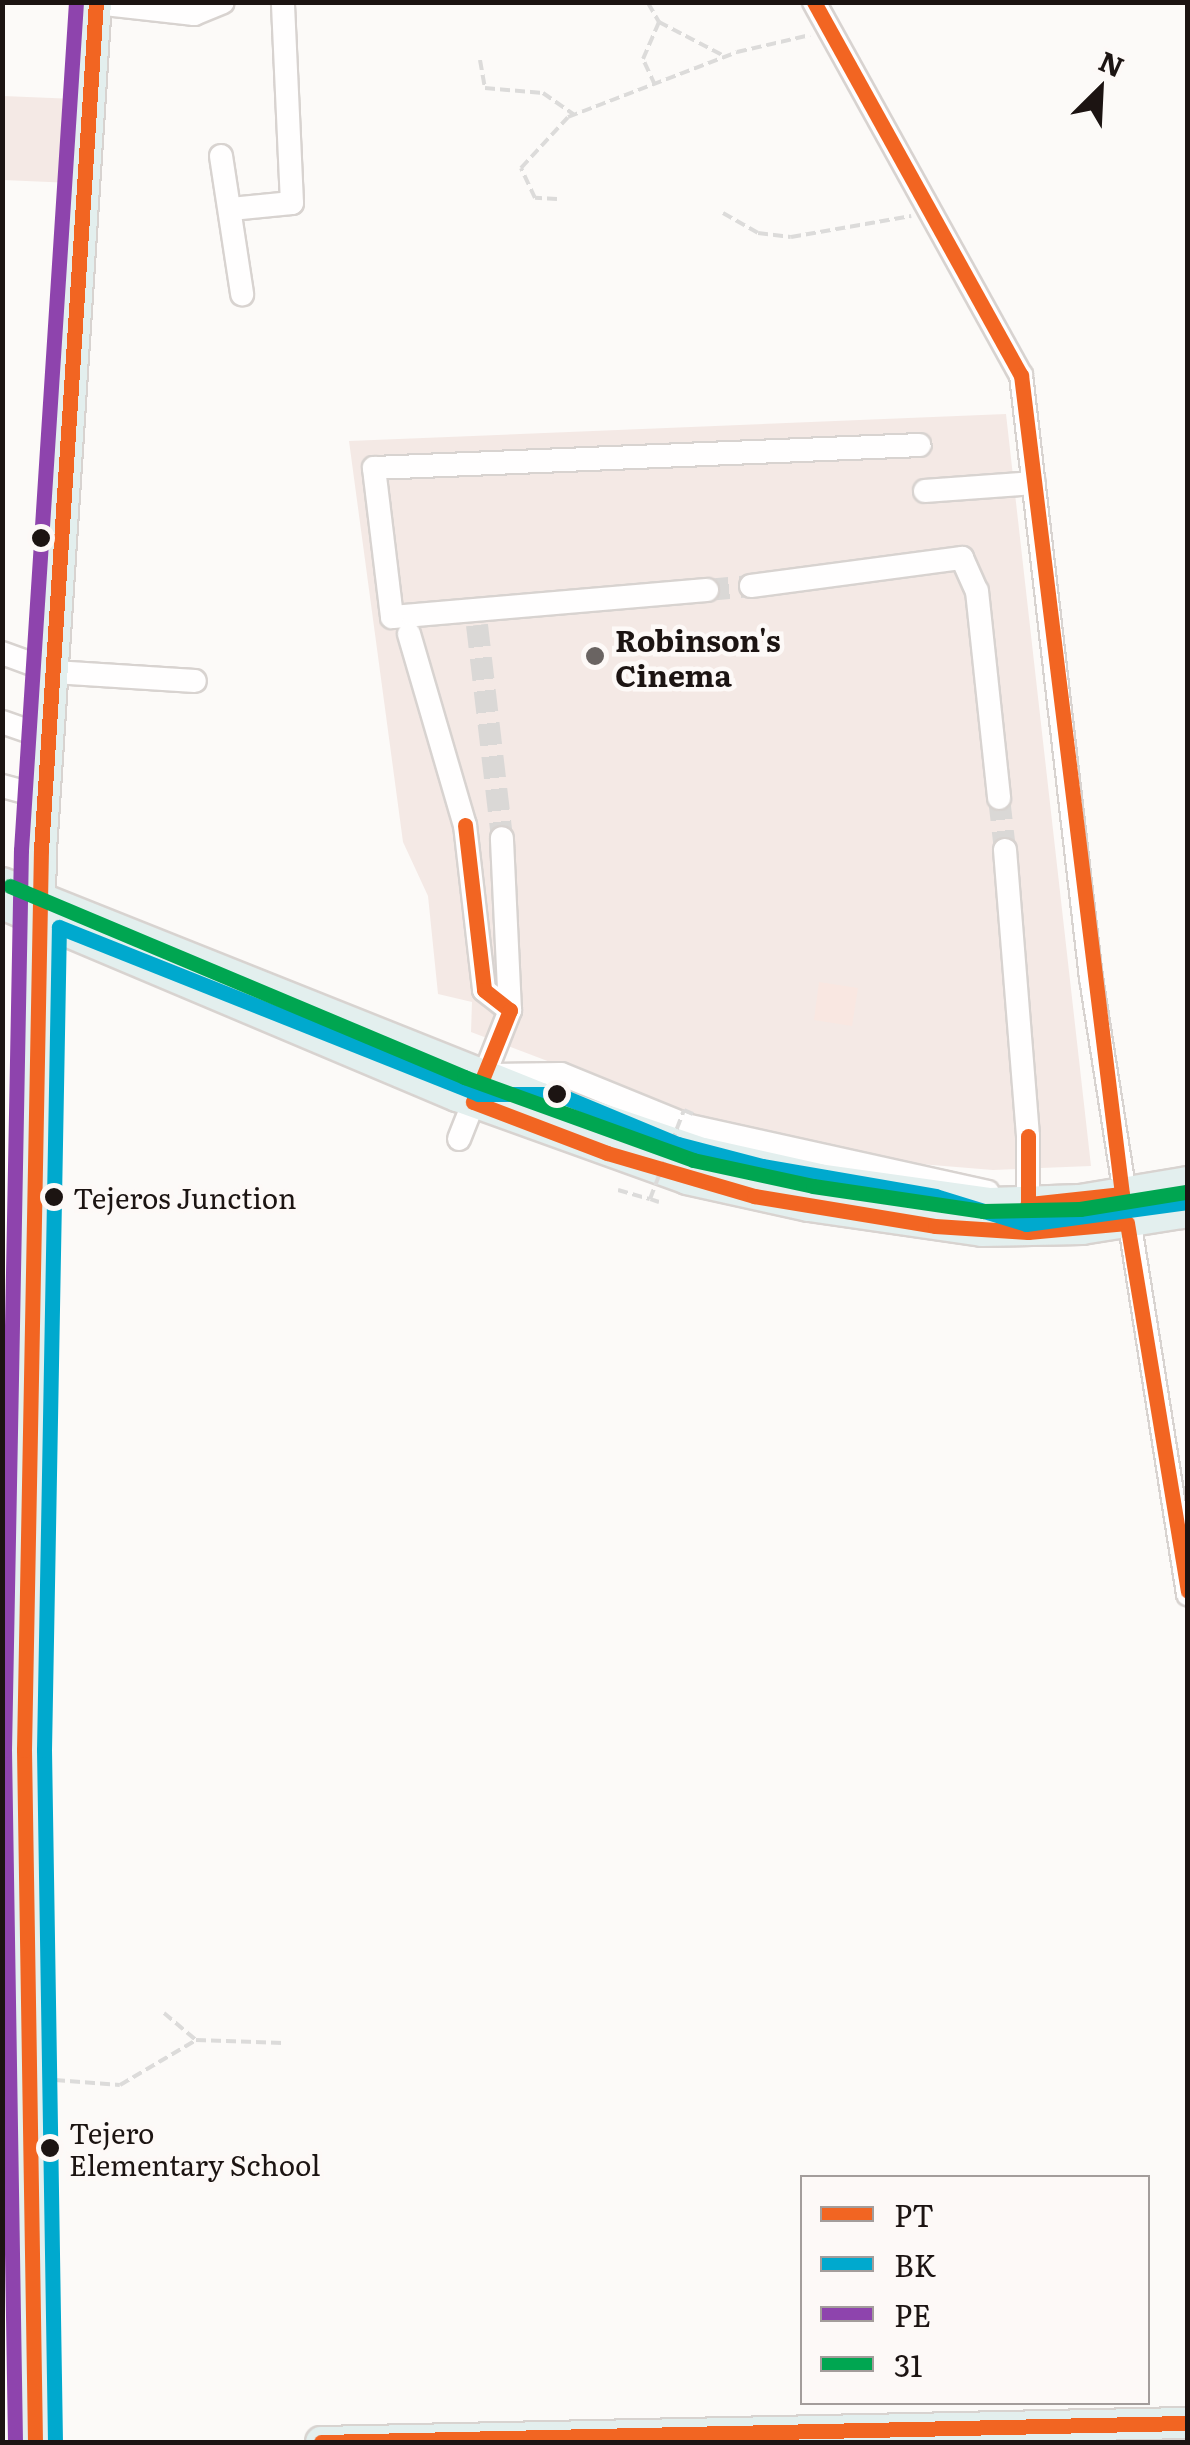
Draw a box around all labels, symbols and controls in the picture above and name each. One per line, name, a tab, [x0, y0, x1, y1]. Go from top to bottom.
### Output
text: N	[1093, 39, 1131, 87]
north arrow	[1050, 40, 1150, 140]
unlabelled marker	[31, 528, 51, 548]
place label: Robinson's Cinema	[615, 621, 781, 692]
marker: Robinson's Cinema	[584, 645, 606, 667]
unlabelled marker	[547, 1084, 567, 1104]
place label: Tejeros Junction	[73, 1180, 296, 1214]
marker: Tejeros Junction	[44, 1187, 64, 1207]
place label: Tejero Elementary School	[69, 2115, 320, 2181]
marker: Tejero Elementary School	[40, 2138, 60, 2158]
legend	[800, 2175, 1150, 2405]
text: PT	[894, 2192, 934, 2236]
text: BK	[894, 2242, 936, 2286]
text: PE	[894, 2292, 931, 2336]
text: 31	[894, 2342, 922, 2386]

